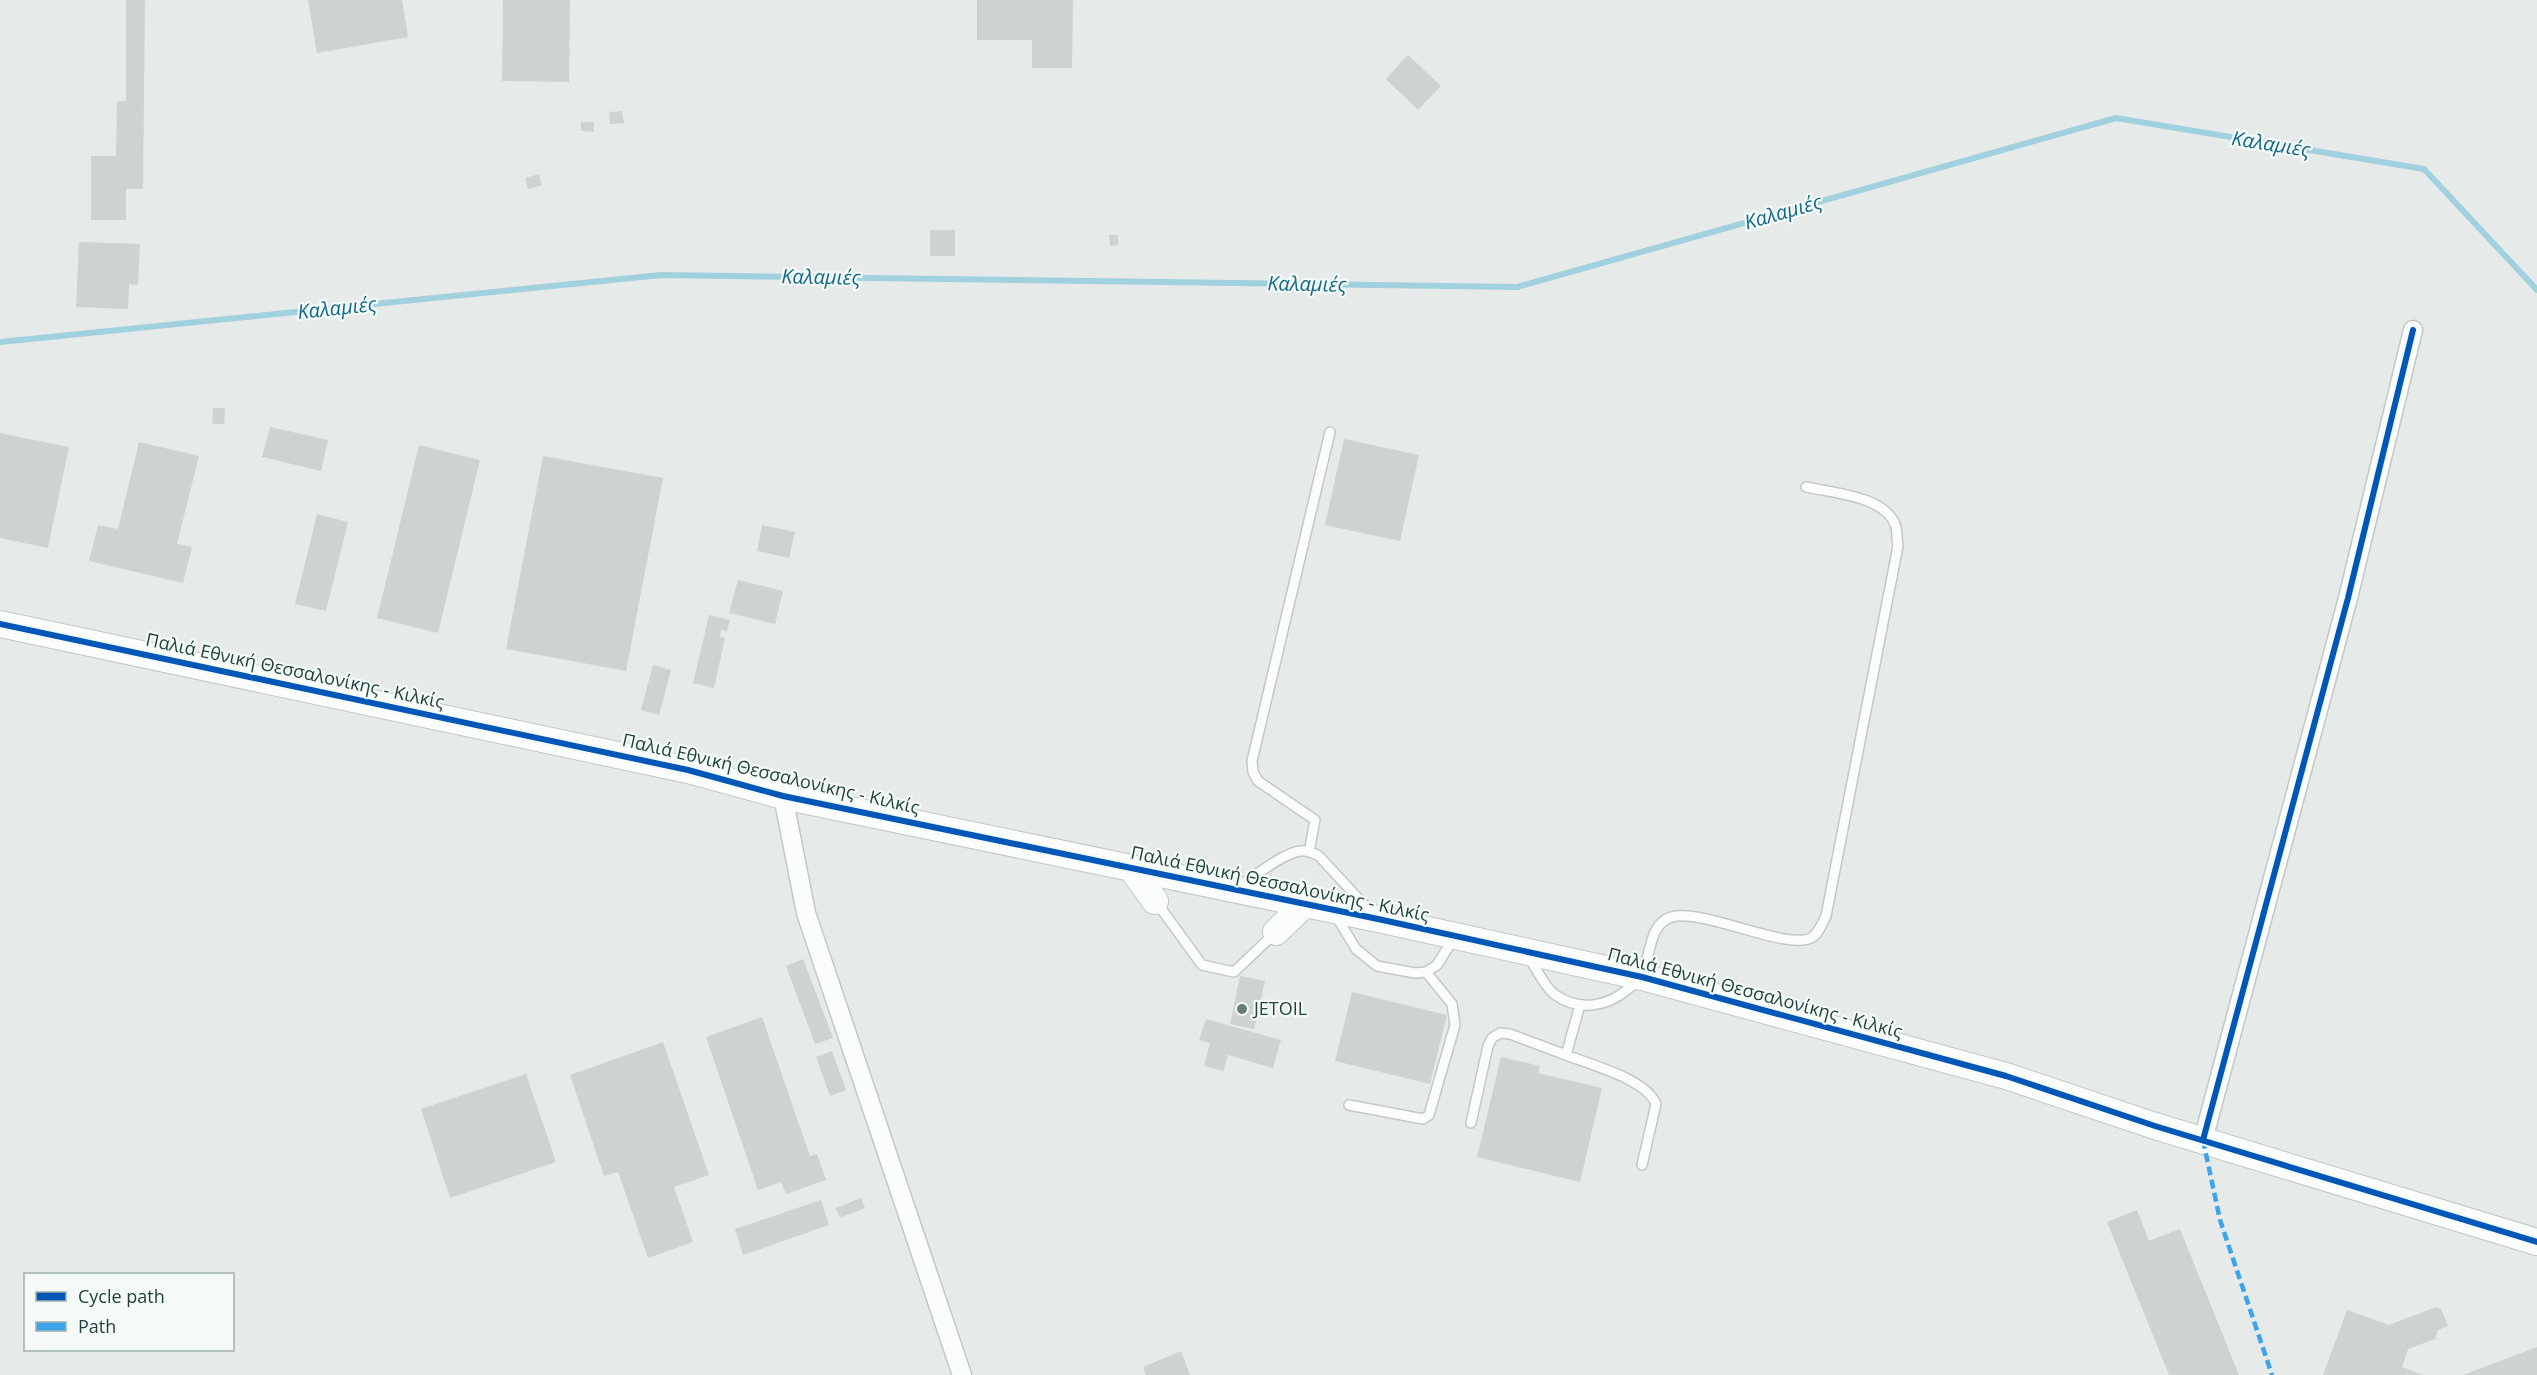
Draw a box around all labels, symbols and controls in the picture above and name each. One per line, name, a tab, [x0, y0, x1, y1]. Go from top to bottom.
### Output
water label: Καλαμιές	[2230, 124, 2313, 163]
water label: Καλαμιές	[1741, 187, 1826, 235]
water label: Καλαμιές	[781, 262, 862, 291]
water label: Καλαμιές	[1267, 269, 1348, 298]
water label: Καλαμιές	[296, 290, 379, 325]
street label: Παλιά Εθνική Θεσσαλονίκης - Κιλκίς	[144, 627, 447, 713]
street label: Παλιά Εθνική Θεσσαλονίκης - Κιλκίς	[620, 727, 923, 819]
street label: Παλιά Εθνική Θεσσαλονίκης - Κιλκίς	[1129, 840, 1432, 926]
street label: Παλιά Εθνική Θεσσαλονίκης - Κιλκίς	[1605, 941, 1906, 1043]
place label: JETOIL	[1252, 996, 1307, 1020]
marker: JETOIL	[1235, 1002, 1249, 1016]
legend	[24, 1273, 234, 1351]
text: Cycle path	[78, 1284, 165, 1308]
text: Path	[78, 1314, 116, 1338]

